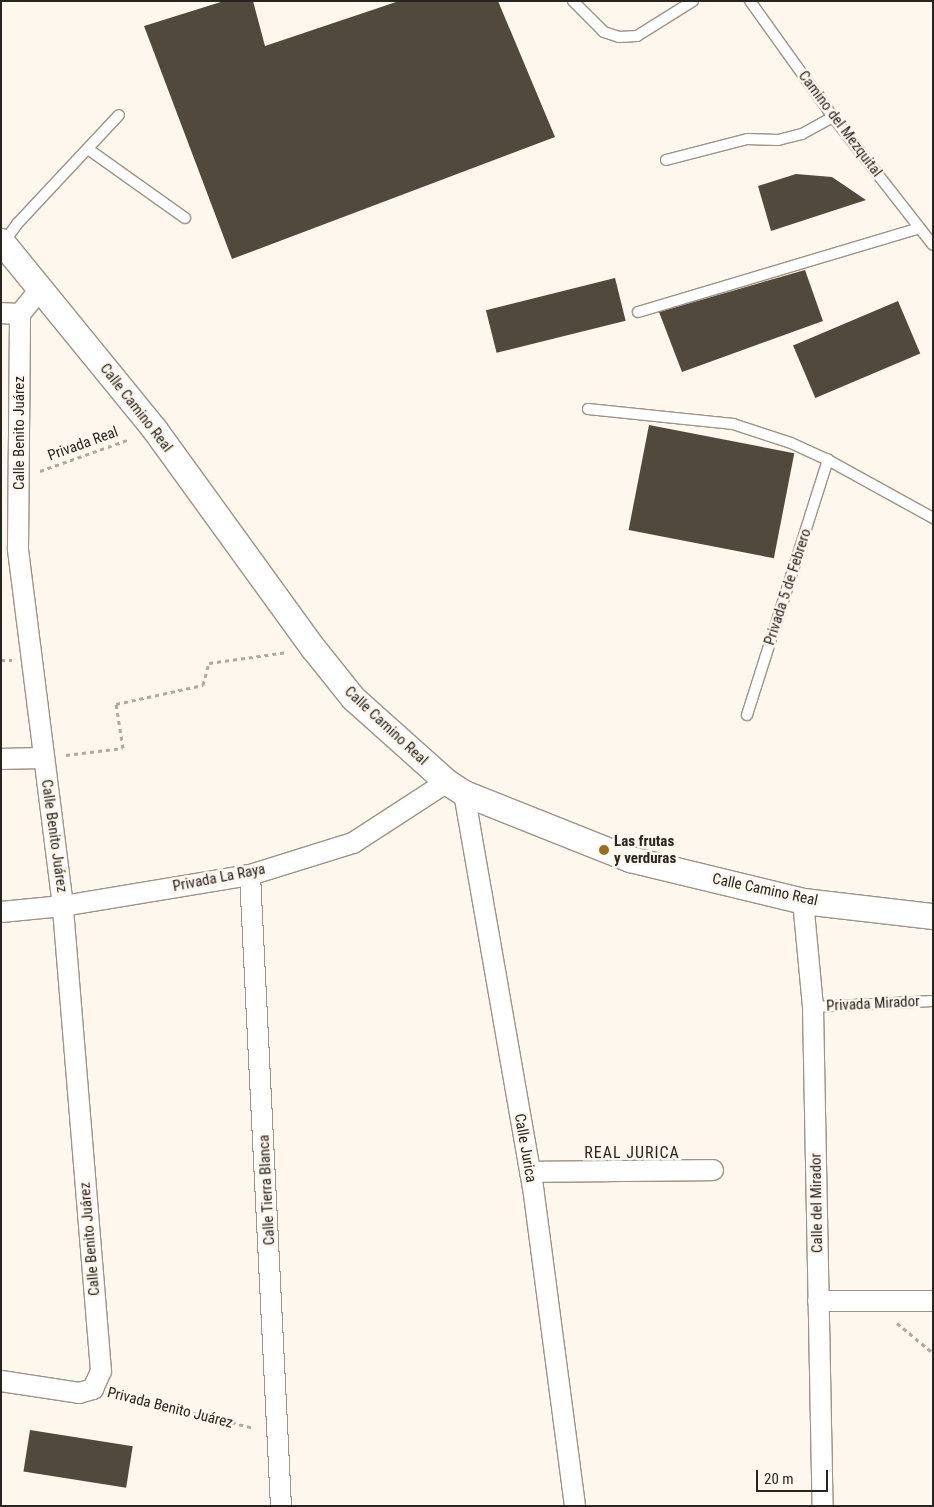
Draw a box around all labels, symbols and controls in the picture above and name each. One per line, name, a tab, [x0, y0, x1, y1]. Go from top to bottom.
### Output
street label: Camino del Mezquital	[794, 67, 886, 181]
street label: Calle Camino Real	[96, 360, 176, 456]
street label: Calle Benito Juárez	[11, 376, 29, 490]
street label: Privada Real	[45, 423, 121, 465]
street label: Privada 5 de Febrero	[761, 526, 815, 648]
street label: Calle Camino Real	[341, 683, 431, 769]
street label: Calle Benito Juárez	[37, 778, 71, 894]
place label: Las frutas y verduras	[614, 832, 676, 867]
marker: Las frutas y verduras	[598, 844, 610, 856]
street label: Privada La Raya	[171, 860, 267, 896]
street label: Calle Camino Real	[711, 870, 819, 910]
street label: Privada Mirador	[826, 993, 920, 1015]
street label: Calle Jurica	[510, 1112, 540, 1184]
street label: Calle Tierra Blanca	[255, 1134, 279, 1246]
district label: REAL JURICA	[583, 1143, 681, 1163]
street label: Calle del Mirador	[807, 1153, 827, 1253]
street label: Calle Benito Juárez	[76, 1181, 104, 1297]
street label: Privada Benito Juárez	[105, 1384, 235, 1432]
scale bar	[759, 1460, 832, 1492]
text: 20 m	[764, 1470, 794, 1488]

